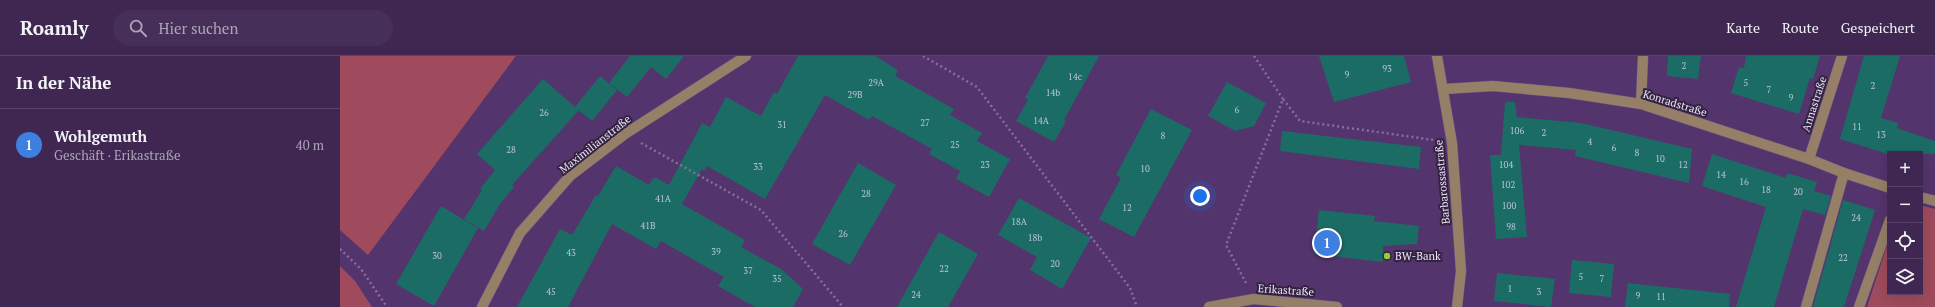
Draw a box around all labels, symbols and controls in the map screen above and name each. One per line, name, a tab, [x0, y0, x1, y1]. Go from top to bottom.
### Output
search box	[113, 10, 393, 46]
text: Roamly	[20, 15, 89, 40]
icon: search	[127, 17, 149, 39]
text: Hier suchen	[159, 18, 238, 38]
text: Karte	[1726, 18, 1760, 37]
text: Route	[1782, 18, 1819, 37]
text: Gespeichert	[1841, 18, 1915, 37]
house number: 2	[1682, 60, 1687, 72]
house number: 93	[1382, 63, 1392, 75]
house number: 9	[1345, 69, 1350, 81]
text: In der Nähe	[16, 71, 111, 94]
house number: 14c	[1068, 71, 1082, 83]
street label: Annastraße	[1798, 74, 1830, 133]
house number: 29A	[868, 77, 885, 89]
house number: 5	[1744, 77, 1749, 89]
house number: 2	[1871, 80, 1876, 92]
house number: 7	[1767, 84, 1772, 96]
house number: 14b	[1046, 87, 1060, 99]
street label: Konradstraße	[1641, 87, 1709, 120]
house number: 29B	[847, 89, 863, 101]
house number: 9	[1789, 92, 1794, 104]
house number: 6	[1235, 104, 1240, 116]
house number: 26	[539, 107, 549, 119]
street label: Maximilianstraße	[556, 111, 634, 176]
house number: 14A	[1033, 115, 1050, 127]
house number: 27	[920, 117, 930, 129]
house number: 31	[777, 119, 787, 131]
house number: 11	[1852, 121, 1862, 133]
house number: 106	[1510, 125, 1524, 137]
text: Wohlgemuth	[54, 126, 147, 146]
house number: 2	[1542, 127, 1547, 139]
house number: 13	[1876, 129, 1886, 141]
house number: 8	[1161, 130, 1166, 142]
text: 1	[25, 136, 33, 154]
text: 40 m	[296, 136, 324, 154]
house number: 4	[1588, 136, 1593, 148]
house number: 25	[950, 139, 960, 151]
street label: Barbarossastraße	[1431, 139, 1453, 225]
house number: 6	[1612, 142, 1617, 154]
house number: 28	[506, 144, 516, 156]
text: Geschäft · Erikastraße	[54, 146, 181, 164]
house number: 8	[1635, 147, 1640, 159]
map controls	[1887, 151, 1923, 295]
button: +	[1887, 151, 1923, 187]
house number: 10	[1655, 153, 1665, 165]
house number: 23	[980, 159, 990, 171]
house number: 104	[1499, 159, 1513, 171]
house number: 12	[1678, 159, 1688, 171]
house number: 33	[753, 161, 763, 173]
house number: 10	[1140, 163, 1150, 175]
house number: 14	[1716, 169, 1726, 181]
house number: 16	[1739, 176, 1749, 188]
house number: 102	[1501, 179, 1515, 191]
house number: 18	[1761, 184, 1771, 196]
your location	[1190, 186, 1210, 206]
house number: 20	[1793, 186, 1803, 198]
button: −	[1887, 187, 1923, 223]
house number: 28	[861, 188, 871, 200]
house number: 41A	[655, 193, 672, 205]
house number: 100	[1502, 200, 1516, 212]
house number: 12	[1122, 202, 1132, 214]
house number: 24	[1851, 212, 1861, 224]
house number: 18A	[1011, 216, 1028, 228]
house number: 41B	[640, 220, 656, 232]
house number: 98	[1506, 221, 1516, 233]
button: locate	[1887, 223, 1923, 259]
house number: 26	[838, 228, 848, 240]
pin: 1	[1314, 228, 1340, 258]
house number: 18b	[1028, 232, 1042, 244]
house number: 39	[711, 246, 721, 258]
house number: 43	[566, 247, 576, 259]
place label: BW-Bank	[1395, 249, 1441, 263]
house number: 30	[432, 250, 442, 262]
marker: BW-Bank	[1382, 251, 1392, 261]
house number: 22	[1838, 252, 1848, 264]
house number: 20	[1050, 258, 1060, 270]
button: layers	[1887, 259, 1923, 295]
house number: 22	[939, 263, 949, 275]
house number: 37	[743, 265, 753, 277]
house number: 5	[1579, 271, 1584, 283]
house number: 35	[772, 273, 782, 285]
house number: 7	[1600, 273, 1605, 285]
street label: Erikastraße	[1257, 281, 1315, 299]
house number: 1	[1508, 283, 1512, 295]
house number: 45	[546, 286, 556, 298]
house number: 3	[1537, 286, 1542, 298]
house number: 24	[911, 289, 921, 301]
house number: 9	[1636, 290, 1641, 302]
house number: 11	[1656, 291, 1666, 303]

